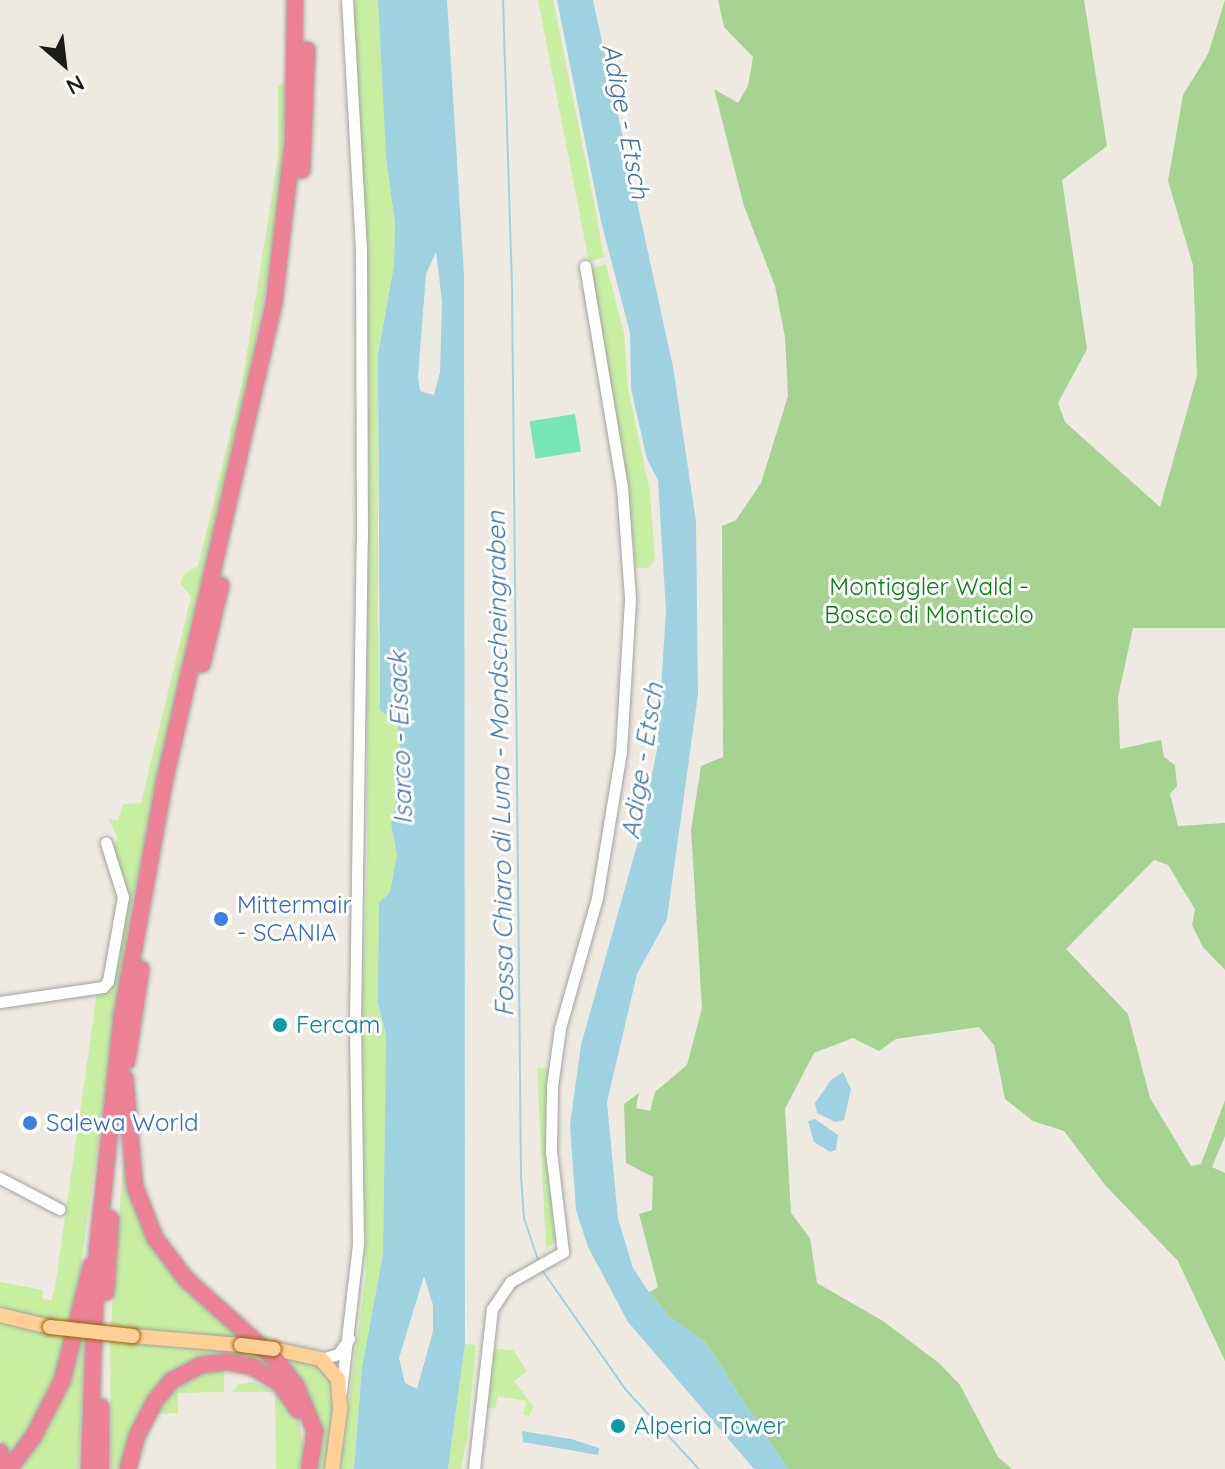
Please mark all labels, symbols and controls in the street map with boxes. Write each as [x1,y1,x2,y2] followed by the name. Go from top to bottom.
[24,24,104,104] north arrow
[596,41,656,201] water label: Adige - Etsch
[62,69,89,101] text: N
[480,511,520,1017] water label: Fossa Chiaro di Luna - Mondscheingraben
[824,573,1034,629] park label: Montiggler Wald - Bosco di Monticolo
[381,651,419,825] water label: Isarco - Eisack
[614,681,670,841] water label: Adige - Etsch
[237,891,352,947] place label: Mittermair - SCANIA
[212,910,230,928] marker: Mittermair - SCANIA
[296,1011,380,1039] place label: Fercam
[271,1016,289,1034] marker: Fercam
[46,1109,198,1137] place label: Salewa World
[21,1114,39,1132] marker: Salewa World
[634,1412,786,1440] place label: Alperia Tower
[609,1417,627,1435] marker: Alperia Tower

